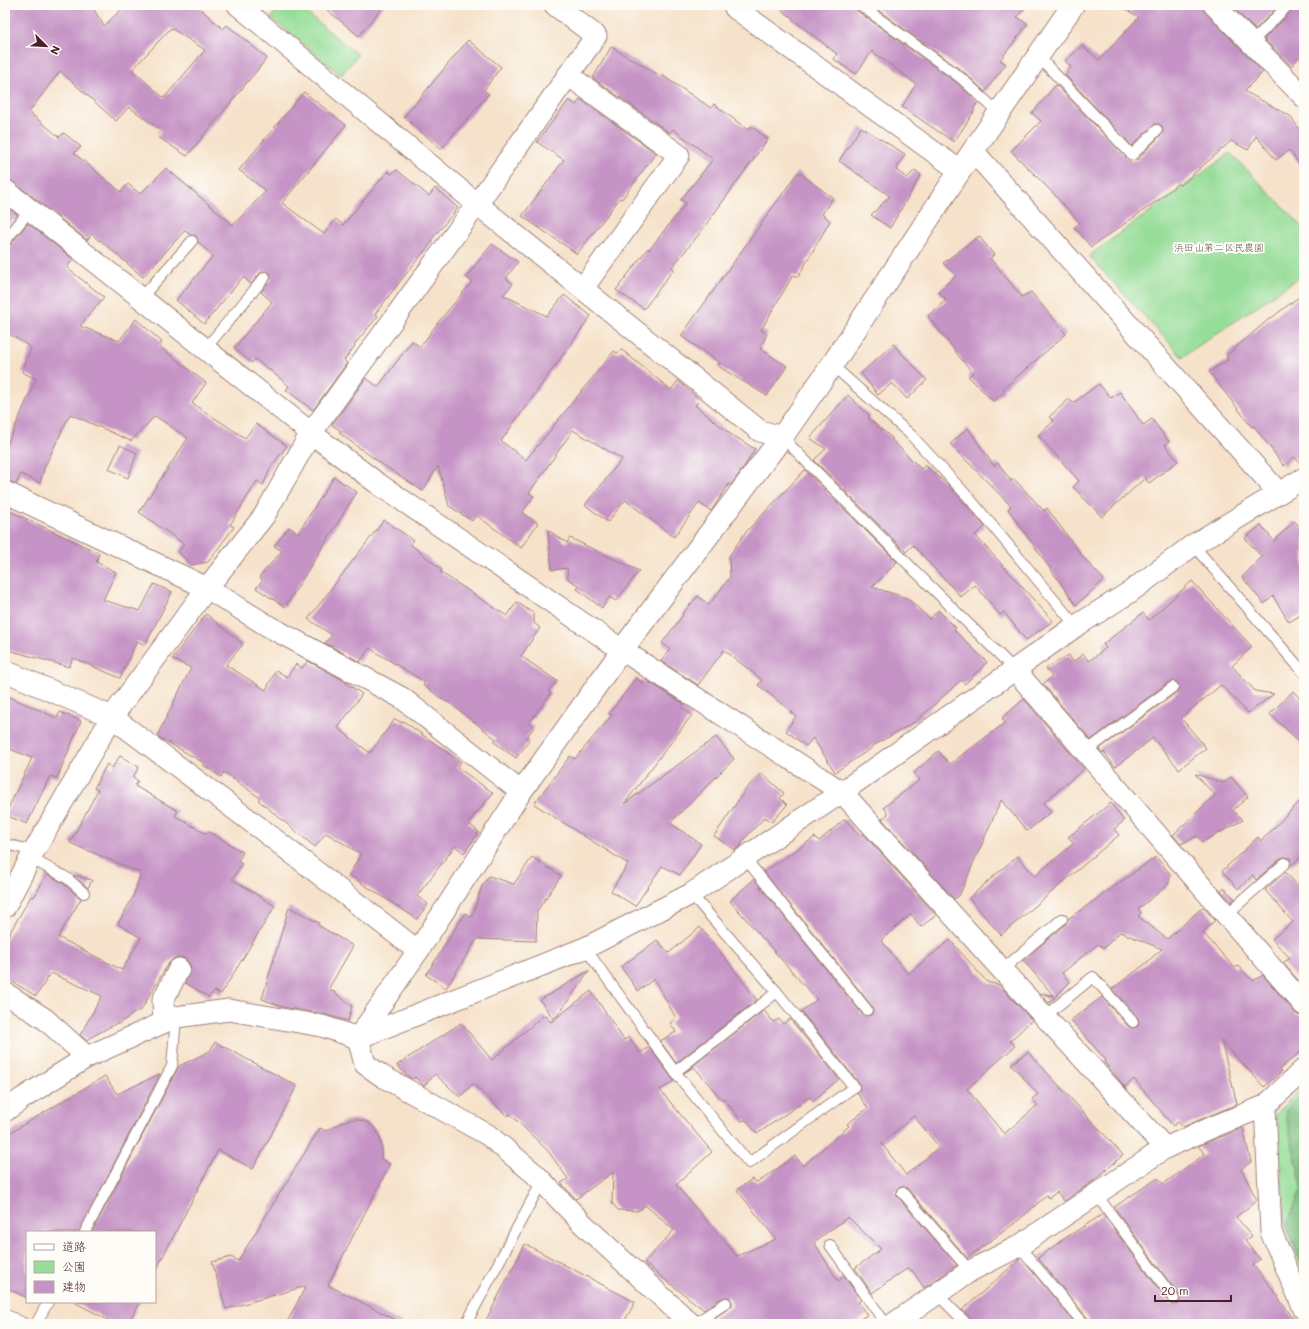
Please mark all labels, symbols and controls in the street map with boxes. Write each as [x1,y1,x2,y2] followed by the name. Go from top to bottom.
[26,26,66,66] north arrow
[47,43,64,57] text: N
[1174,240,1264,254] park label: 浜田山第二区民農園
[26,1231,156,1303] legend
[62,1238,86,1254] text: 道路
[62,1258,86,1274] text: 公園
[1155,1277,1231,1303] scale bar
[62,1278,86,1294] text: 建物
[1161,1282,1189,1298] text: 20 m

